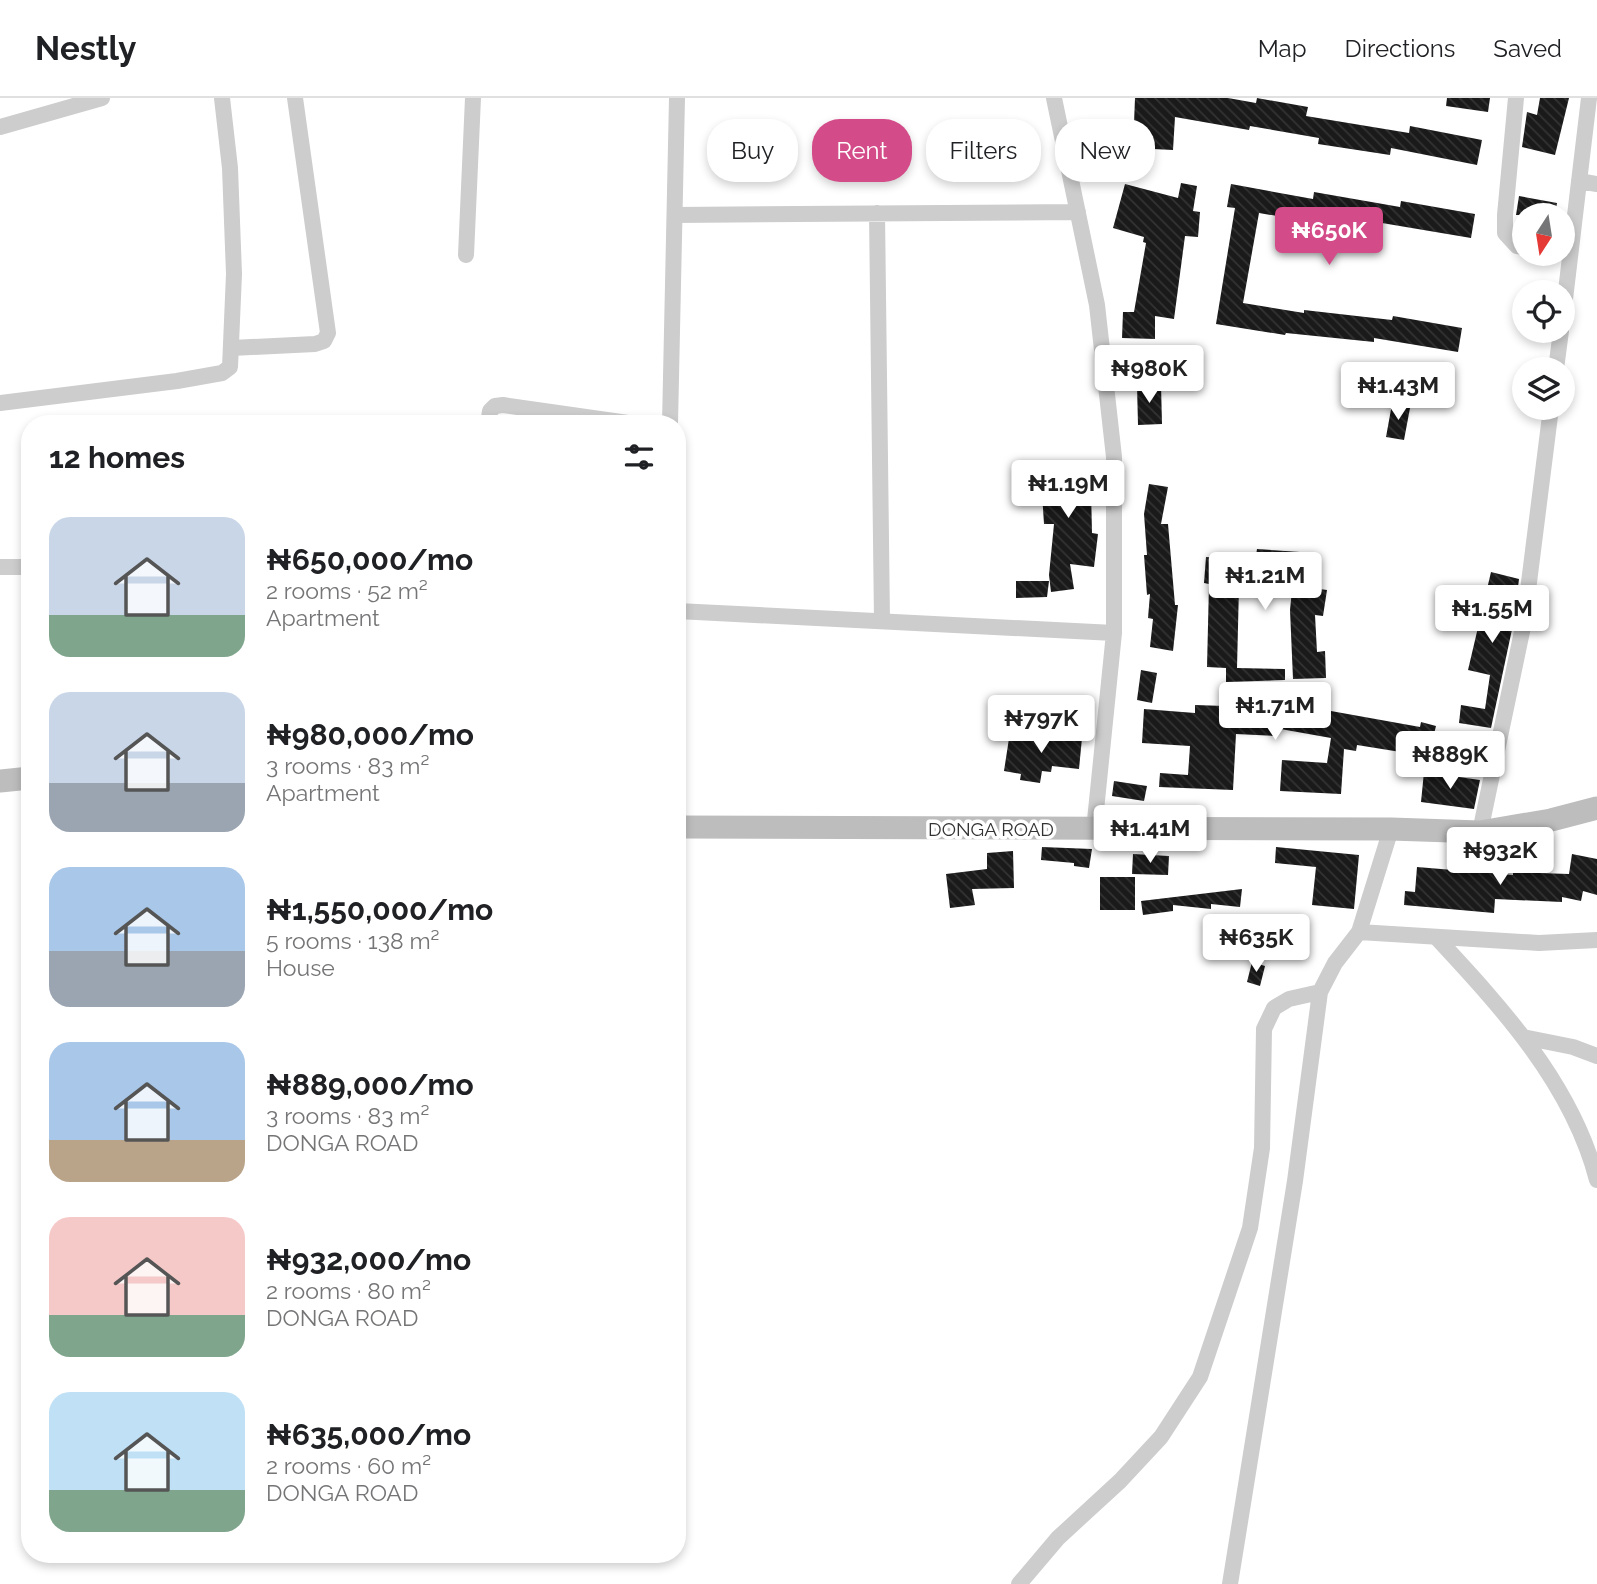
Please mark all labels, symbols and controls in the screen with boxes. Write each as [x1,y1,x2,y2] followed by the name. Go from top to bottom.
[35,29,136,68] text: Nestly
[1258,34,1307,63] text: Map
[1345,34,1455,63] text: Directions
[1493,34,1562,63] text: Saved
[707,119,798,182] chip: Buy
[812,119,912,182] chip: Rent
[926,119,1041,182] chip: Filters
[1055,119,1155,182] chip: New
[1512,203,1575,266] north arrow
[1512,203,1575,420] map controls
[1280,208,1378,267] pin: ₦650K
[1291,216,1367,243] text: ₦650K
[1512,280,1575,343] button: locate
[1100,345,1198,405] pin: ₦980K
[1111,354,1187,381] text: ₦980K
[1512,357,1575,420] button: layers
[1341,362,1455,422] pin: ₦1.43M
[1357,371,1439,398] text: ₦1.43M
[620,438,658,476] icon: filters
[49,440,185,475] text: 12 homes
[1011,460,1125,520] pin: ₦1.19M
[1027,469,1109,496] text: ₦1.19M
[266,542,473,577] text: ₦650,000/mo
[105,545,189,629] icon: home
[1208,552,1322,612] pin: ₦1.21M
[1225,561,1305,588] text: ₦1.21M
[266,577,428,604] text: 2 rooms · 52 m²
[1435,586,1549,645] pin: ₦1.55M
[1451,594,1533,621] text: ₦1.55M
[266,604,380,631] text: Apartment
[1218,682,1332,742] pin: ₦1.71M
[1235,691,1315,718] text: ₦1.71M
[992,696,1090,755] pin: ₦797K
[1004,704,1078,731] text: ₦797K
[266,717,474,752] text: ₦980,000/mo
[105,720,189,804] icon: home
[1401,732,1499,791] pin: ₦889K
[1412,740,1488,767] text: ₦889K
[266,752,429,779] text: 3 rooms · 83 m²
[266,779,380,806] text: Apartment
[1093,806,1207,865] pin: ₦1.41M
[1110,814,1190,841] text: ₦1.41M
[928,818,1054,840] street label: DONGA ROAD
[1451,828,1549,887] pin: ₦932K
[1463,836,1537,863] text: ₦932K
[266,892,493,927] text: ₦1,550,000/mo
[105,895,189,979] icon: home
[1207,914,1305,974] pin: ₦635K
[1219,923,1293,950] text: ₦635K
[266,927,440,954] text: 5 rooms · 138 m²
[266,954,335,981] text: House
[266,1067,474,1102] text: ₦889,000/mo
[105,1070,189,1154] icon: home
[266,1102,429,1129] text: 3 rooms · 83 m²
[266,1129,418,1156] text: DONGA ROAD
[266,1242,471,1277] text: ₦932,000/mo
[105,1245,189,1329] icon: home
[266,1277,431,1304] text: 2 rooms · 80 m²
[266,1304,418,1331] text: DONGA ROAD
[266,1417,471,1452] text: ₦635,000/mo
[105,1420,189,1504] icon: home
[266,1452,431,1479] text: 2 rooms · 60 m²
[266,1479,418,1506] text: DONGA ROAD

